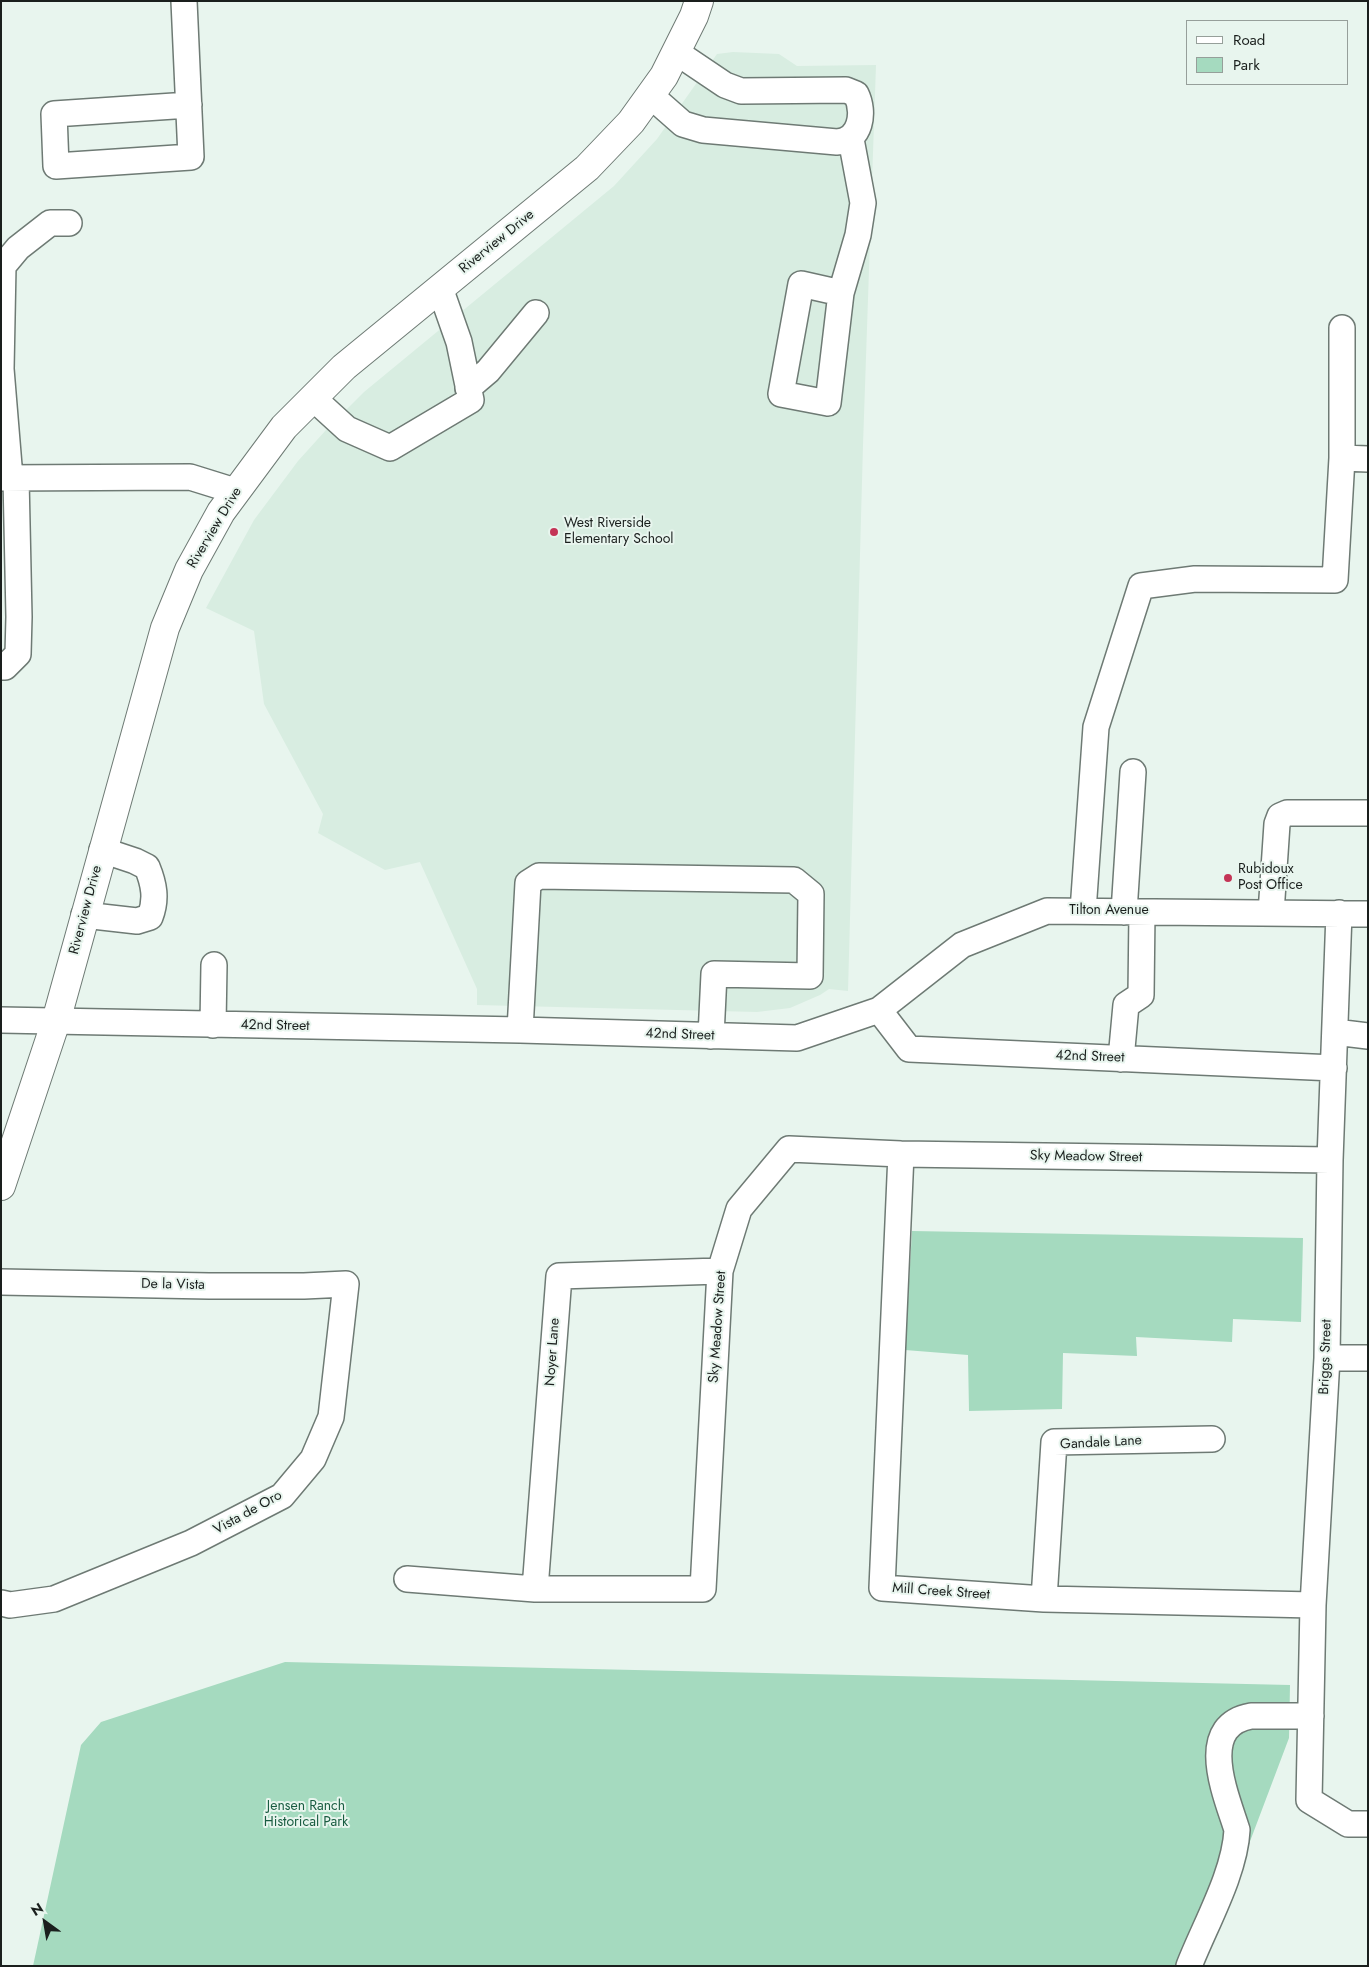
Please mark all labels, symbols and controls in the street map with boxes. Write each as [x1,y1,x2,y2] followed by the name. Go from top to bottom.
[1186,20,1349,85] legend
[1233,29,1265,51] text: Road
[1233,54,1260,76] text: Park
[456,207,538,277] street label: Riverview Drive
[184,484,246,572] street label: Riverview Drive
[564,516,674,548] place label: West Riverside Elementary School
[548,526,560,538] marker: West Riverside Elementary School
[1238,862,1303,894] place label: Rubidoux Post Office
[66,864,106,956] street label: Riverview Drive
[1222,872,1234,884] marker: Rubidoux Post Office
[1069,903,1149,919] street label: Tilton Avenue
[240,1017,310,1035] street label: 42nd Street
[645,1025,715,1045] street label: 42nd Street
[1055,1047,1125,1067] street label: 42nd Street
[1030,1148,1142,1166] street label: Sky Meadow Street
[706,1270,730,1384] street label: Sky Meadow Street
[141,1276,205,1294] street label: De la Vista
[542,1317,564,1387] street label: Noyer Lane
[1316,1319,1336,1395] street label: Briggs Street
[1060,1432,1142,1454] street label: Gandale Lane
[211,1487,285,1539] street label: Vista de Oro
[892,1580,990,1604] street label: Mill Creek Street
[264,1799,348,1831] park label: Jensen Ranch Historical Park
[20,1897,70,1947] north arrow
[27,1898,47,1921] text: N

